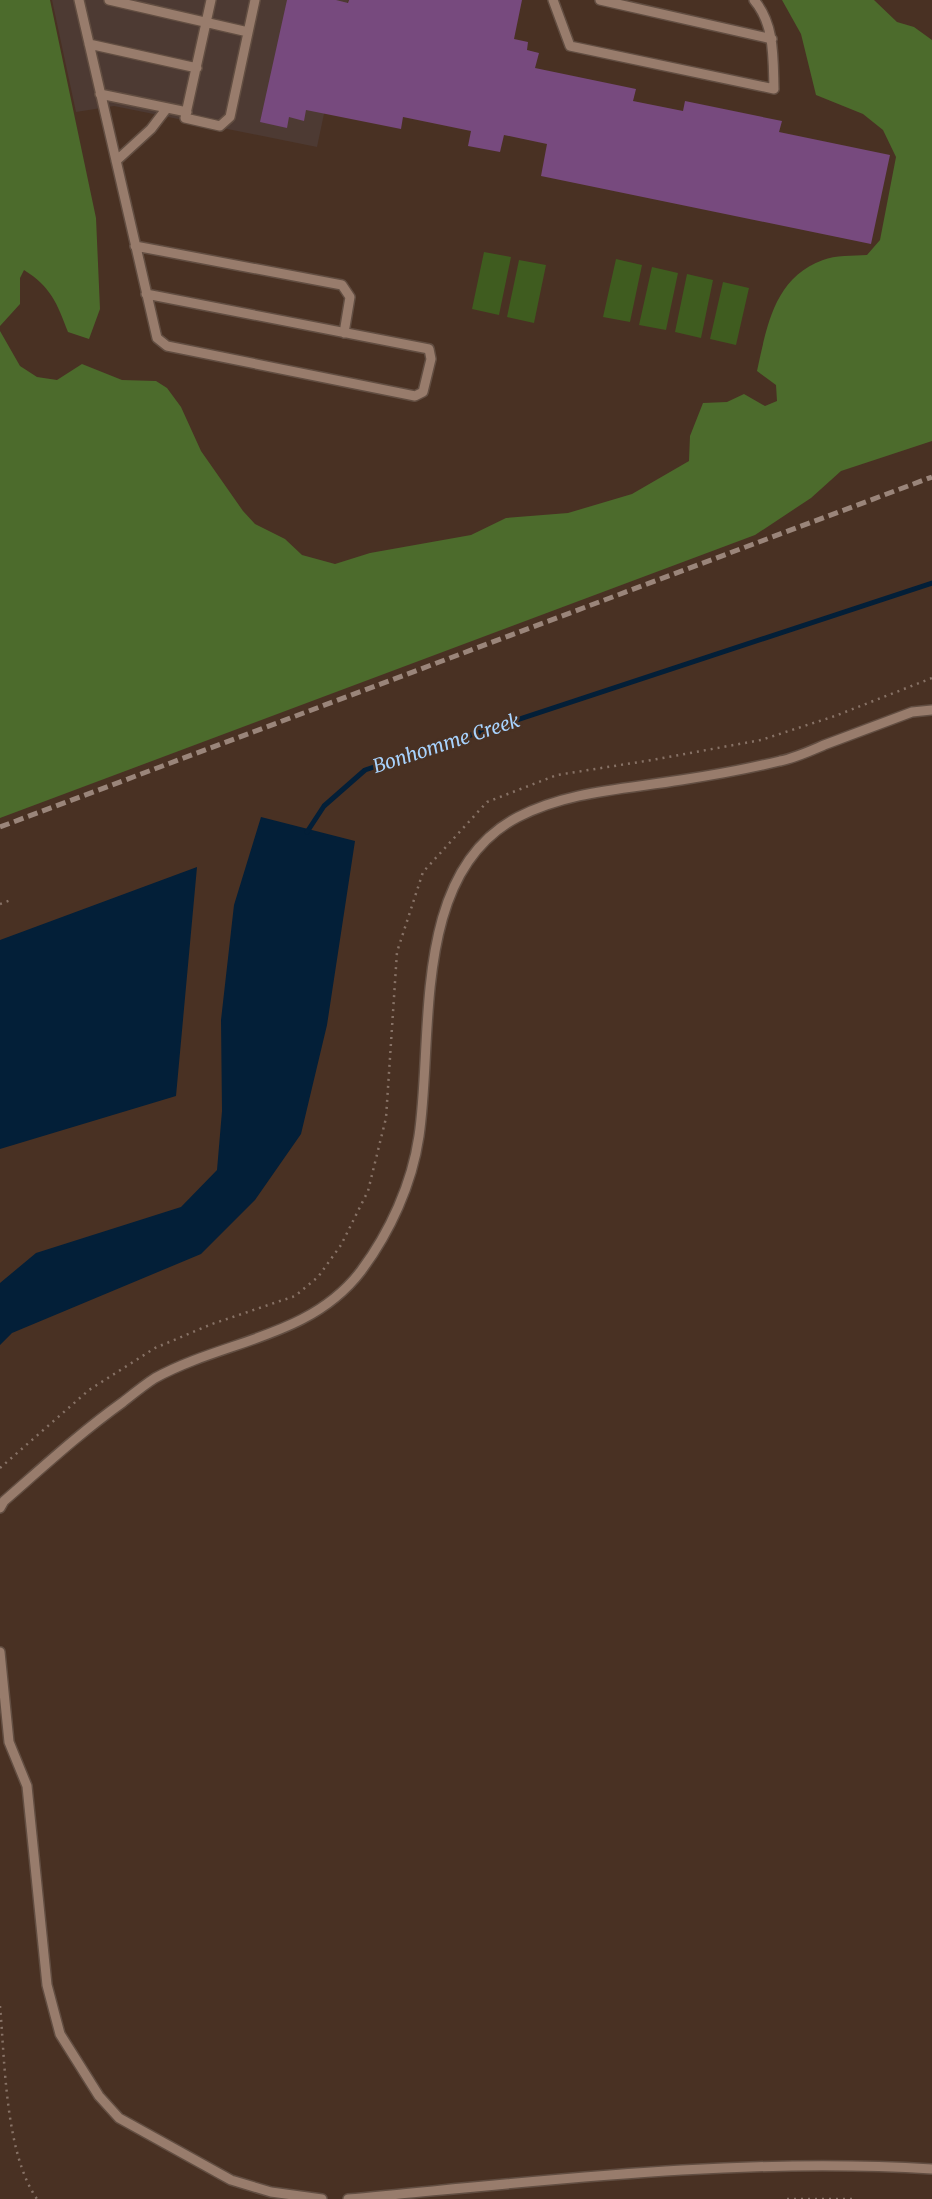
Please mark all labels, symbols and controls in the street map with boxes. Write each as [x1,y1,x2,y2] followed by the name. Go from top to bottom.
[370,708,523,778] water label: Bonhomme Creek

